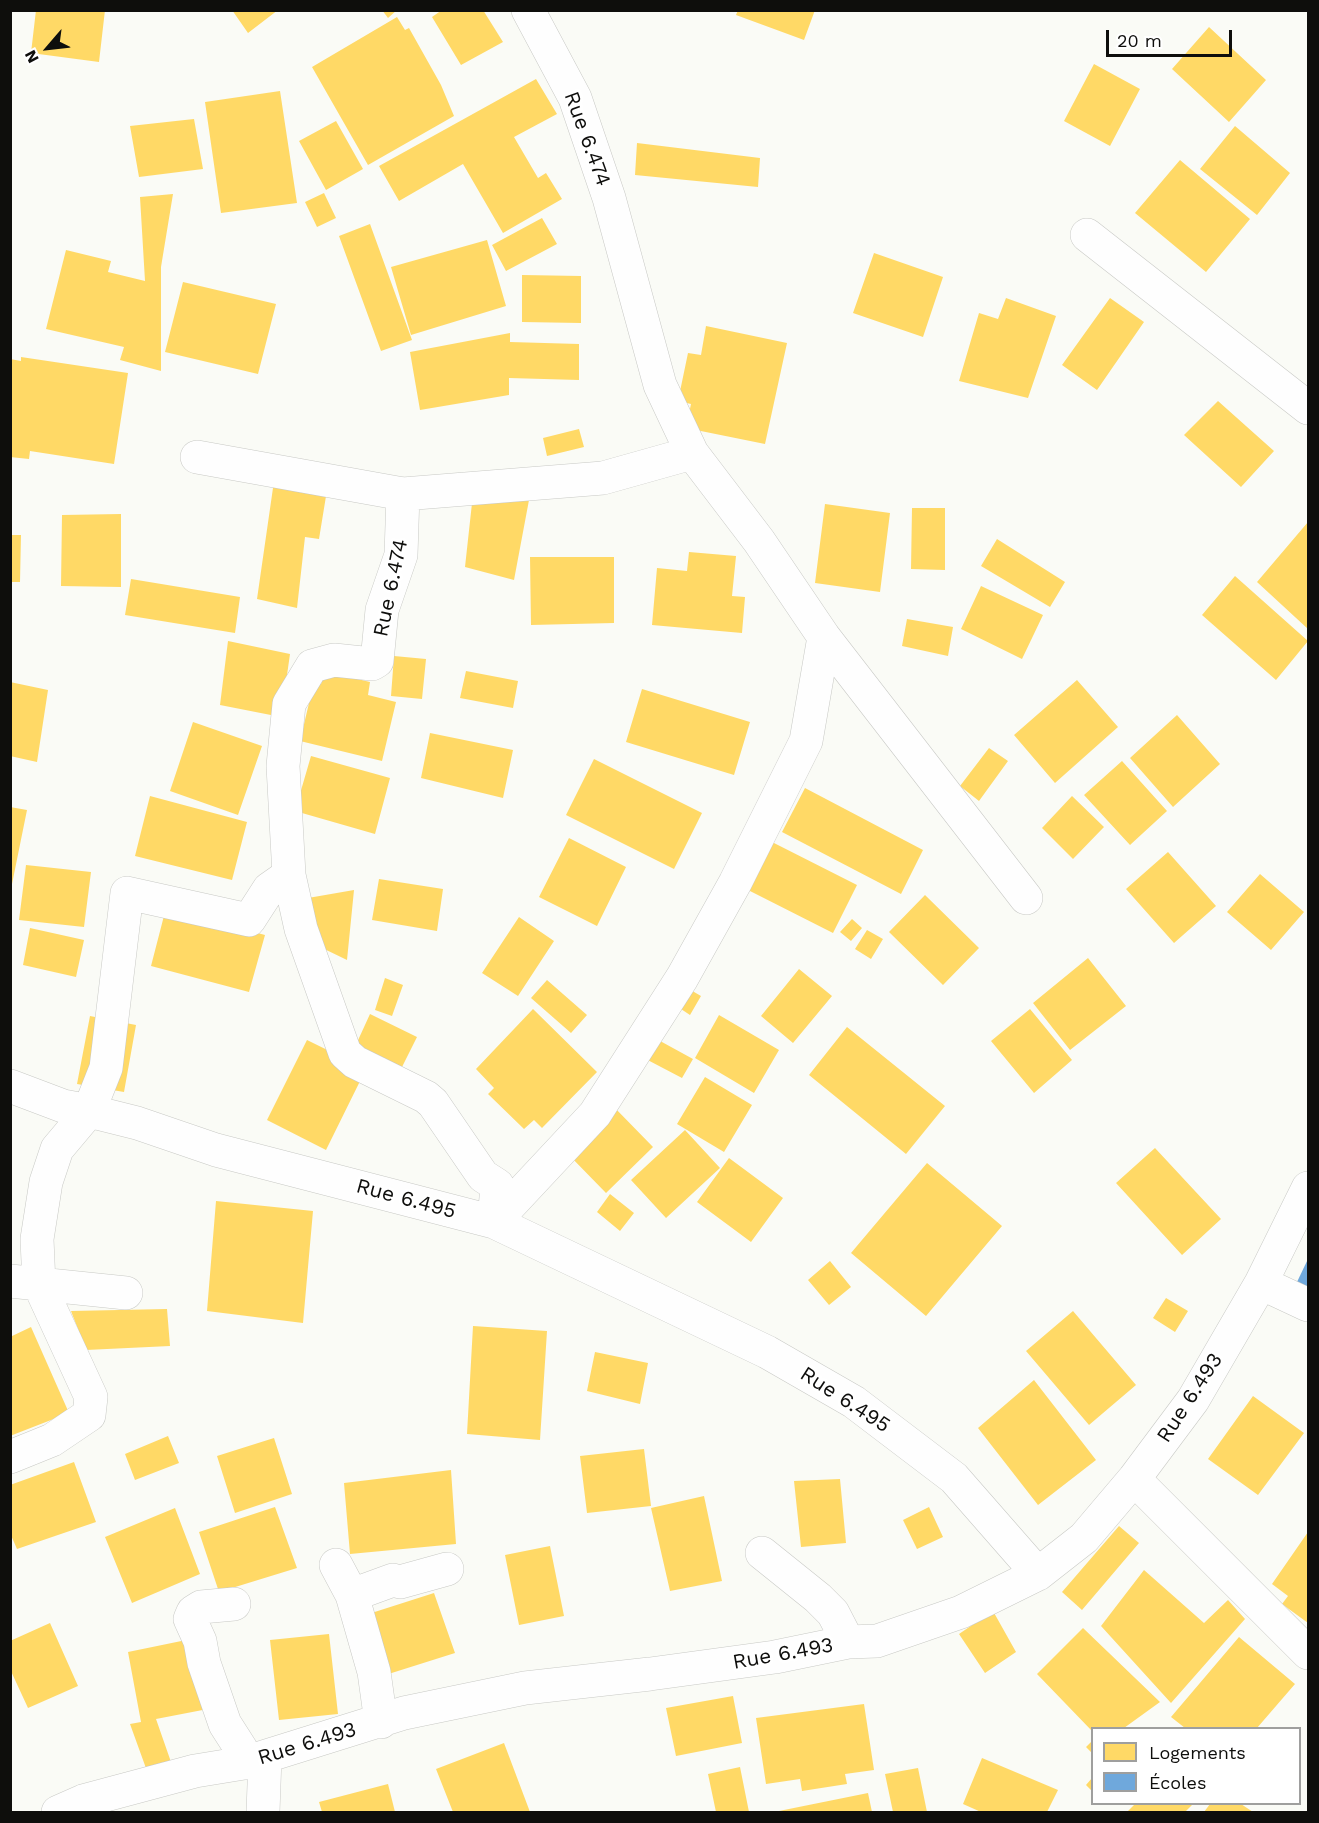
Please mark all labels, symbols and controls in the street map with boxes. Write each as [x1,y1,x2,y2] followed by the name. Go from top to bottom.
[18,18,78,78] north arrow
[1109,18,1235,56] scale bar
[1117,30,1162,51] text: 20 m
[20,47,43,66] text: N
[558,88,616,190] street label: Rue 6.474
[368,537,414,639] street label: Rue 6.474
[353,1174,459,1224] street label: Rue 6.495
[1152,1348,1228,1448] street label: Rue 6.493
[795,1362,895,1438] street label: Rue 6.495
[731,1633,835,1675] street label: Rue 6.493
[255,1717,359,1771] street label: Rue 6.493
[1091,1727,1301,1805] legend
[1149,1742,1246,1763] text: Logements
[1149,1772,1206,1793] text: Écoles

